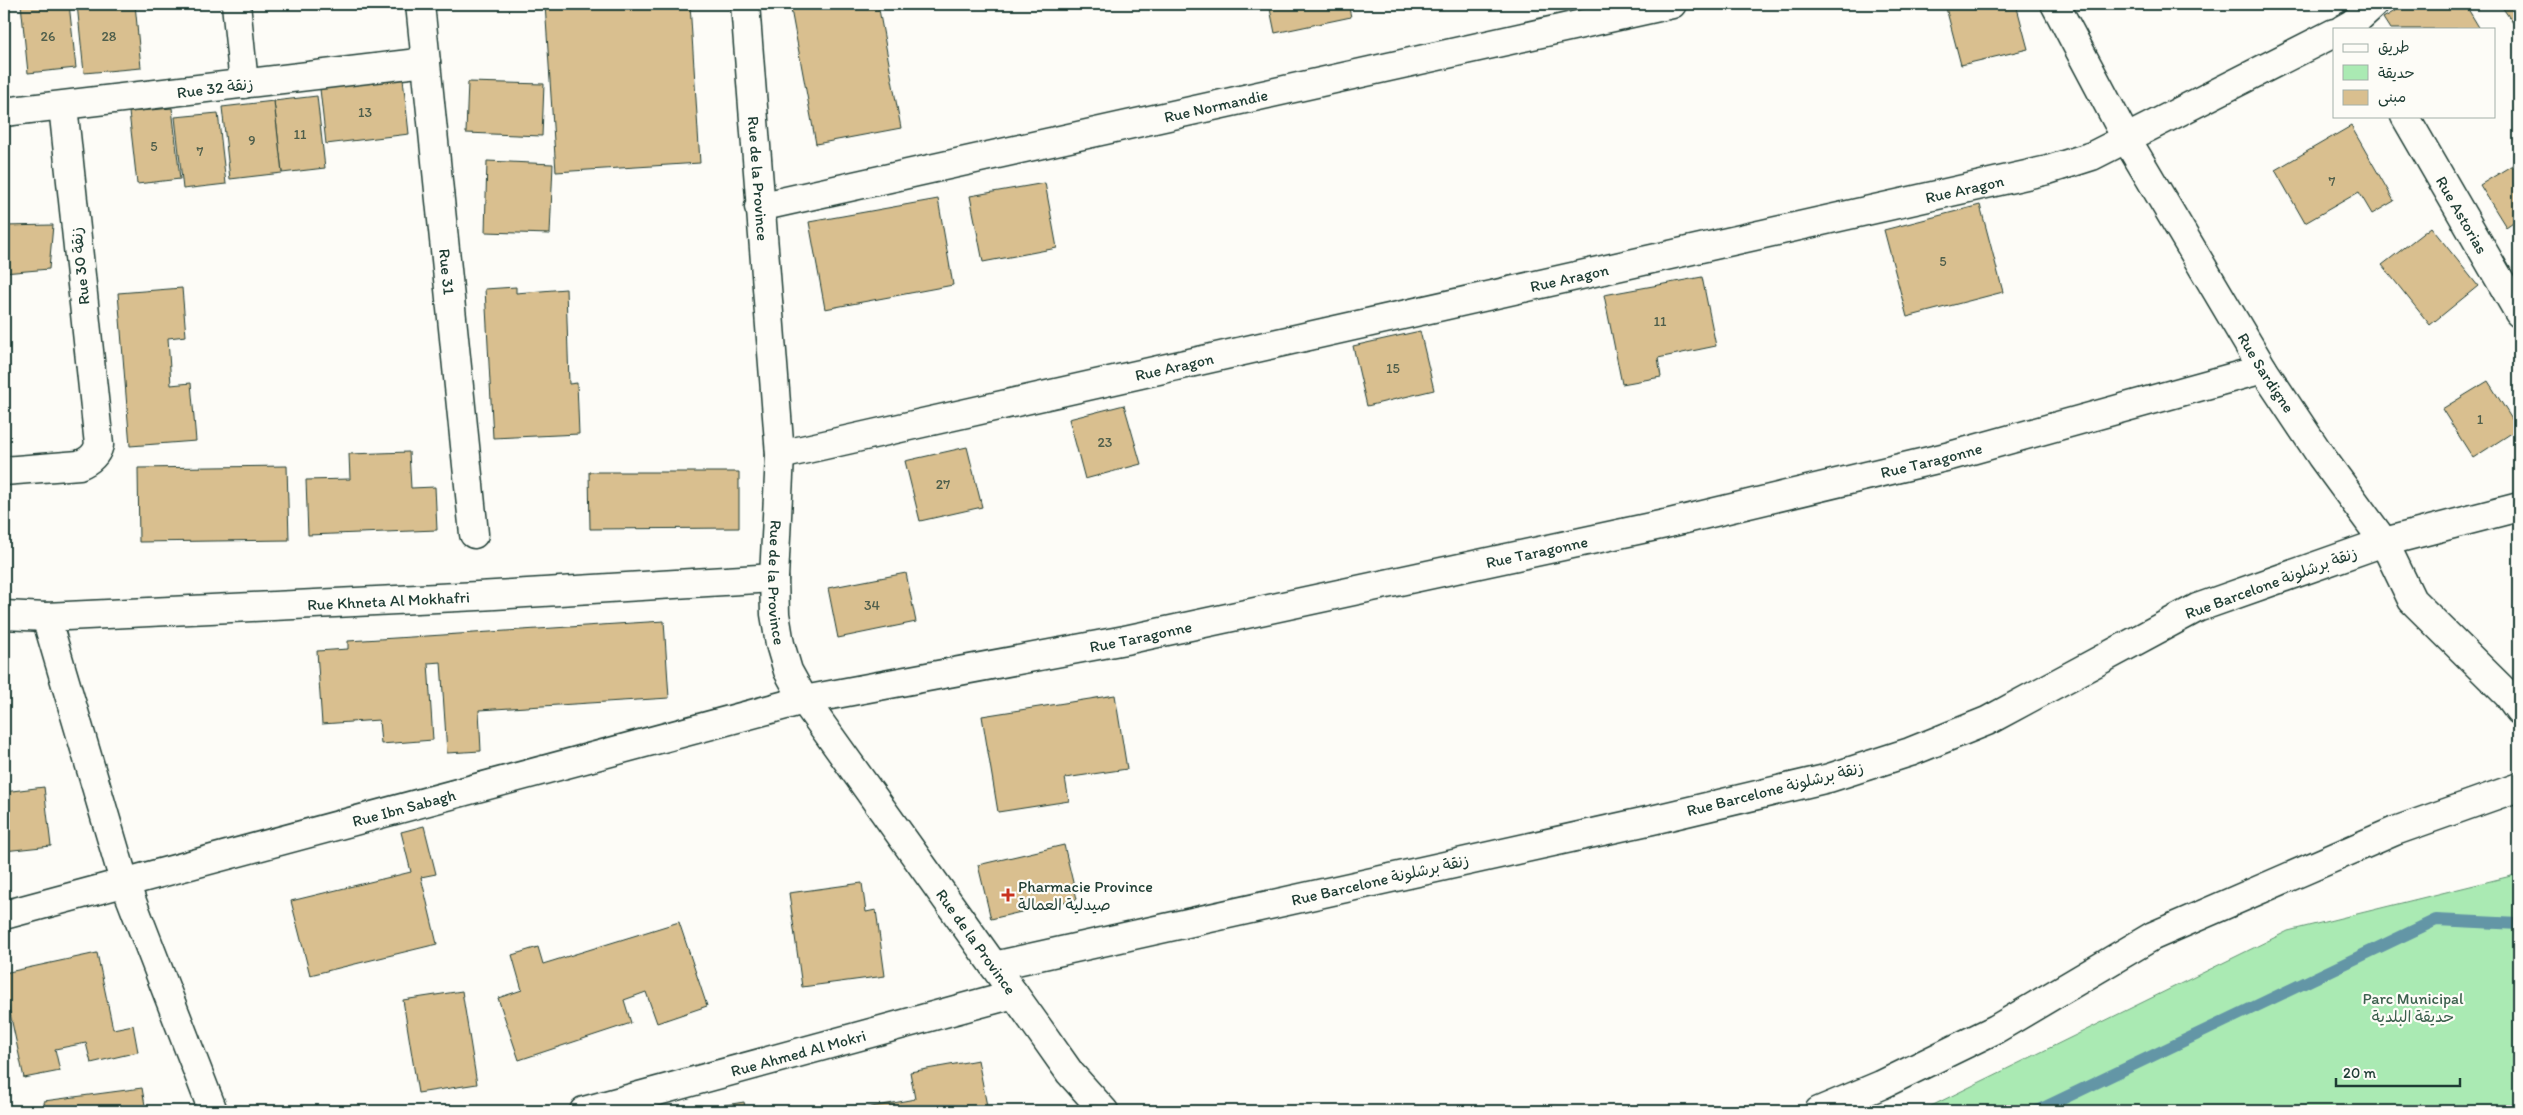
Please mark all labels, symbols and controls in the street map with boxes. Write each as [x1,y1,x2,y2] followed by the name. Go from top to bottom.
[41,28,55,45] house number: 26
[101,28,117,45] house number: 28
[2333,28,2496,118] legend
[2378,38,2410,56] text: طريق
[2378,64,2415,82] text: حديقة
[176,74,254,102] street label: Rue 32 زنقة
[1162,85,1270,126] street label: Rue Normandie
[2378,88,2406,107] text: مبنى
[358,104,372,121] house number: 13
[744,115,773,242] street label: Rue de la Province
[294,126,307,143] house number: 11
[248,132,256,149] house number: 9
[150,138,158,155] house number: 5
[197,143,204,160] house number: 7
[1923,171,2006,207] street label: Rue Aragon
[2432,172,2492,257] street label: Rue Astorias
[2329,173,2336,190] house number: 7
[66,226,94,306] street label: Rue 30 زنقة
[435,248,459,296] street label: Rue 31
[1939,253,1947,270] house number: 5
[1528,260,1610,296] street label: Rue Aragon
[1654,313,1667,330] house number: 11
[2234,329,2299,416] street label: Rue Sardigne
[1133,348,1215,384] street label: Rue Aragon
[1386,360,1400,377] house number: 15
[2477,411,2484,428] house number: 1
[1098,434,1113,451] house number: 23
[1879,438,1984,482] street label: Rue Taragonne
[936,476,950,493] house number: 27
[764,519,789,646] street label: Rue de la Province
[1484,531,1590,572] street label: Rue Taragonne
[2182,543,2360,624] street label: Rue Barcelone زنقة برشلونة
[307,587,470,614] street label: Rue Khneta Al Mokhafri
[864,597,881,614] house number: 34
[1088,616,1194,656] street label: Rue Taragonne
[1685,758,1866,821] street label: Rue Barcelone زنقة برشلونة
[350,785,458,831] street label: Rue Ibn Sabagh
[1289,850,1471,911] street label: Rue Barcelone زنقة برشلونة
[1018,877,1153,914] place label: Pharmacie Province صيدلية العمالة
[932,885,1021,998] street label: Rue de la Province
[1002,889,1014,901] marker: Pharmacie Province صيدلية العمالة
[2363,989,2464,1026] park label: Parc Municipal حديقة البلدية
[728,1025,868,1080] street label: Rue Ahmed Al Mokri
[2336,1055,2459,1087] scale bar
[2343,1064,2377,1082] text: 20 m

